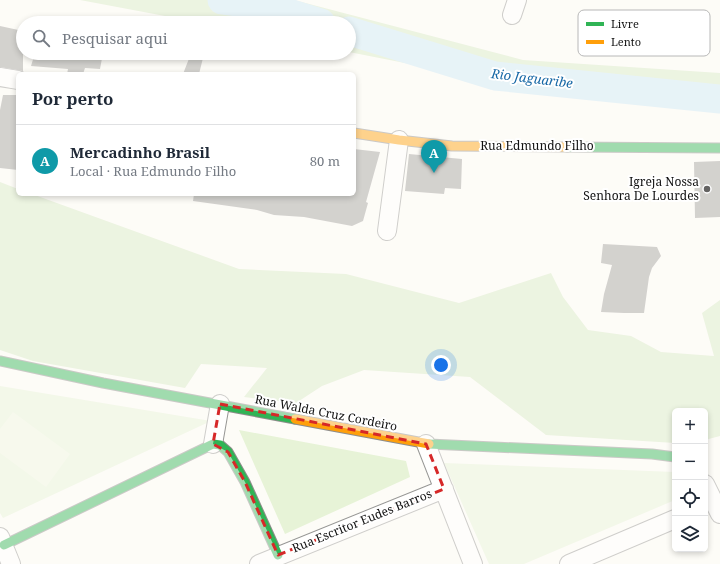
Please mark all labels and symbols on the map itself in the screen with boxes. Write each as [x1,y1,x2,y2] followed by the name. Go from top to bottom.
[578,10,710,56] legend
[611,16,639,31] text: Livre
[611,34,641,49] text: Lento
[489,64,574,92] water label: Rio Jaguaribe
[480,137,594,154] street label: Rua Edmundo Filho
[421,140,447,173] pin: A
[583,173,699,204] place label: Igreja Nossa Senhora De Lourdes
[702,184,712,194] marker: Igreja Nossa Senhora De Lourdes
[431,355,451,375] your location
[253,390,399,435] street label: Rua Walda Cruz Cordeiro
[289,485,434,556] street label: Rua Escritor Eudes Barros

